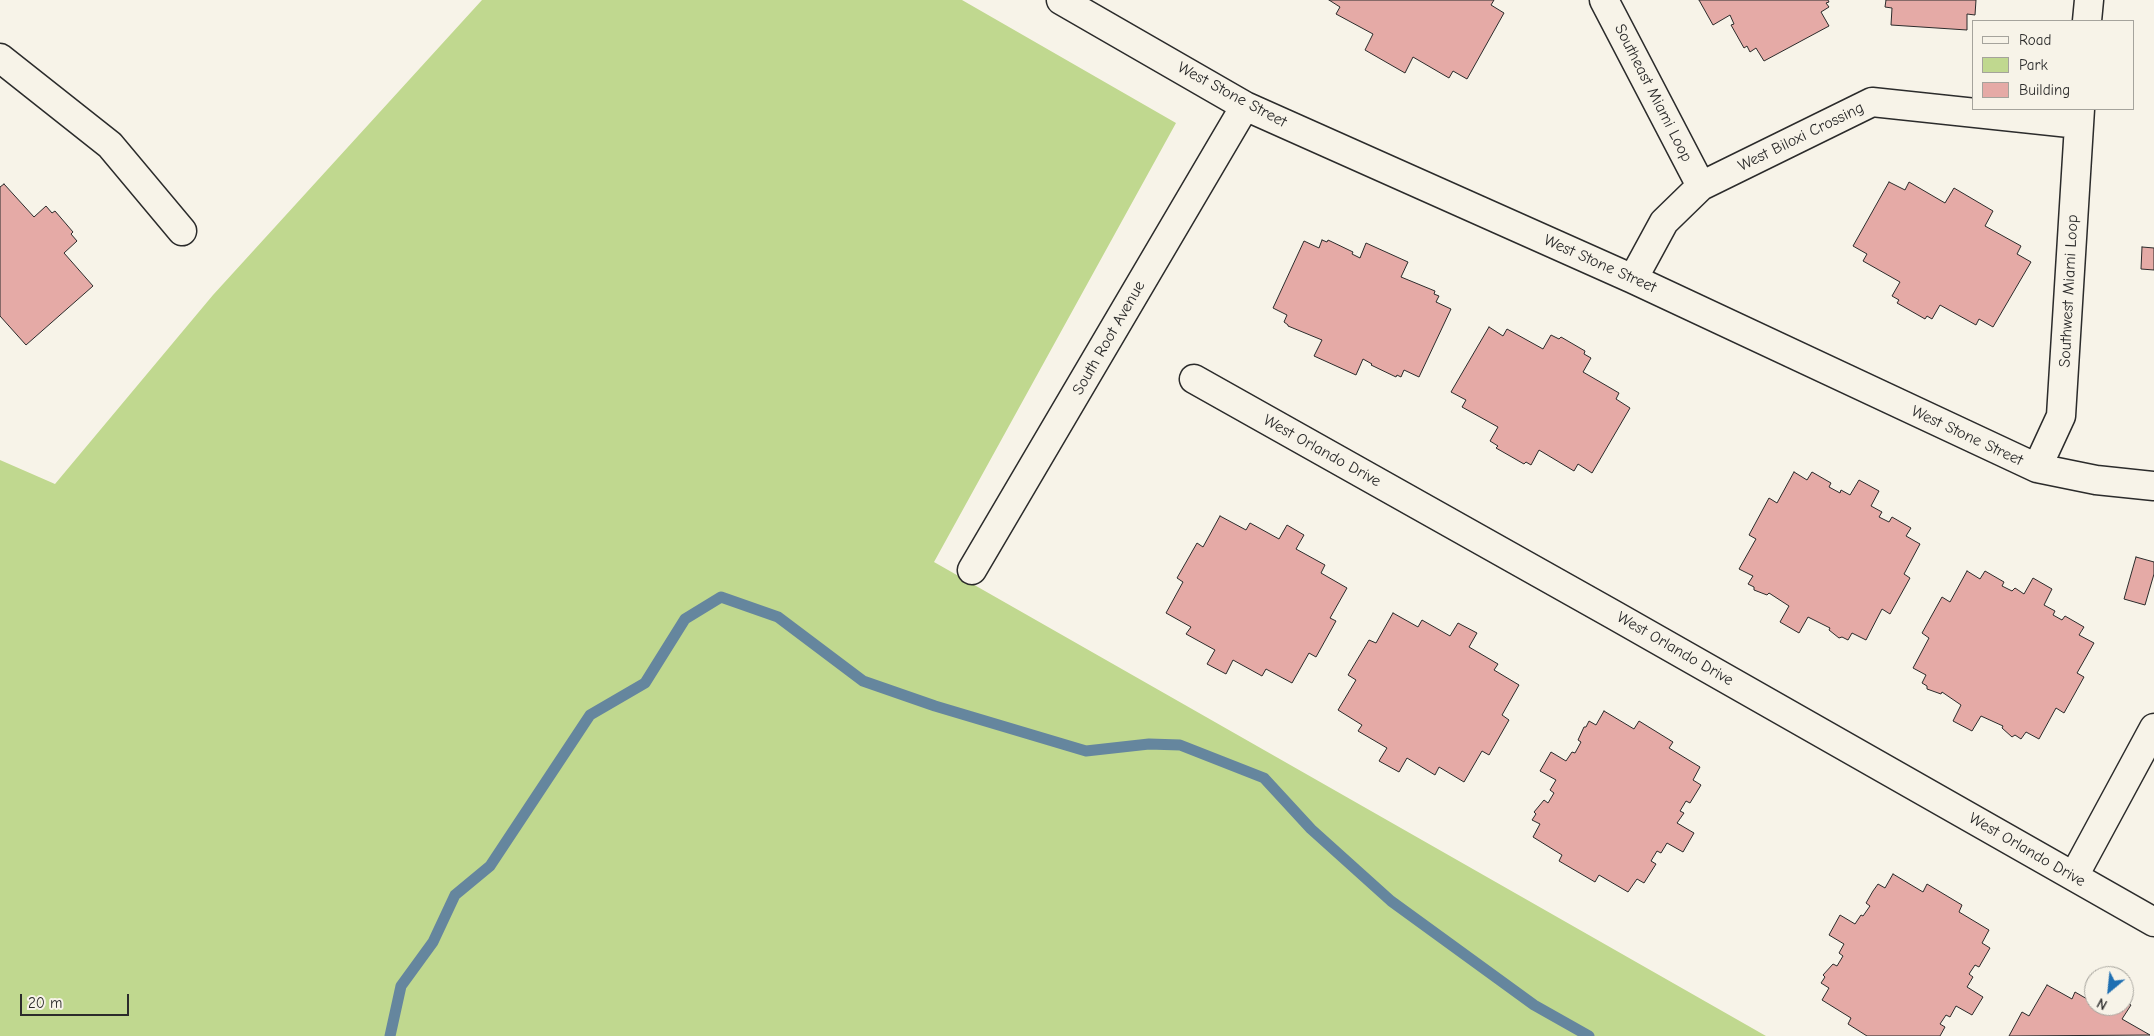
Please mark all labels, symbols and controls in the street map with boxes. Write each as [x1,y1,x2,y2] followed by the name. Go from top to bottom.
[1972,20,2134,110] legend
[1610,21,1696,165] street label: Southeast Miami Loop
[2019,31,2051,49] text: Road
[2019,56,2048,74] text: Park
[1174,58,1290,132] street label: West Stone Street
[2019,81,2070,99] text: Building
[1735,98,1867,176] street label: West Biloxi Crossing
[2055,214,2083,368] street label: Southwest Miami Loop
[1541,231,1659,297] street label: West Stone Street
[1069,277,1149,399] street label: South Root Avenue
[1908,402,2026,470] street label: West Stone Street
[1260,411,1384,491] street label: West Orlando Drive
[1613,608,1737,690] street label: West Orlando Drive
[1965,809,2089,891] street label: West Orlando Drive
[2084,966,2134,1016] north arrow
[22,984,131,1016] scale bar
[28,994,62,1012] text: 20 m
[2094,994,2110,1013] text: N

